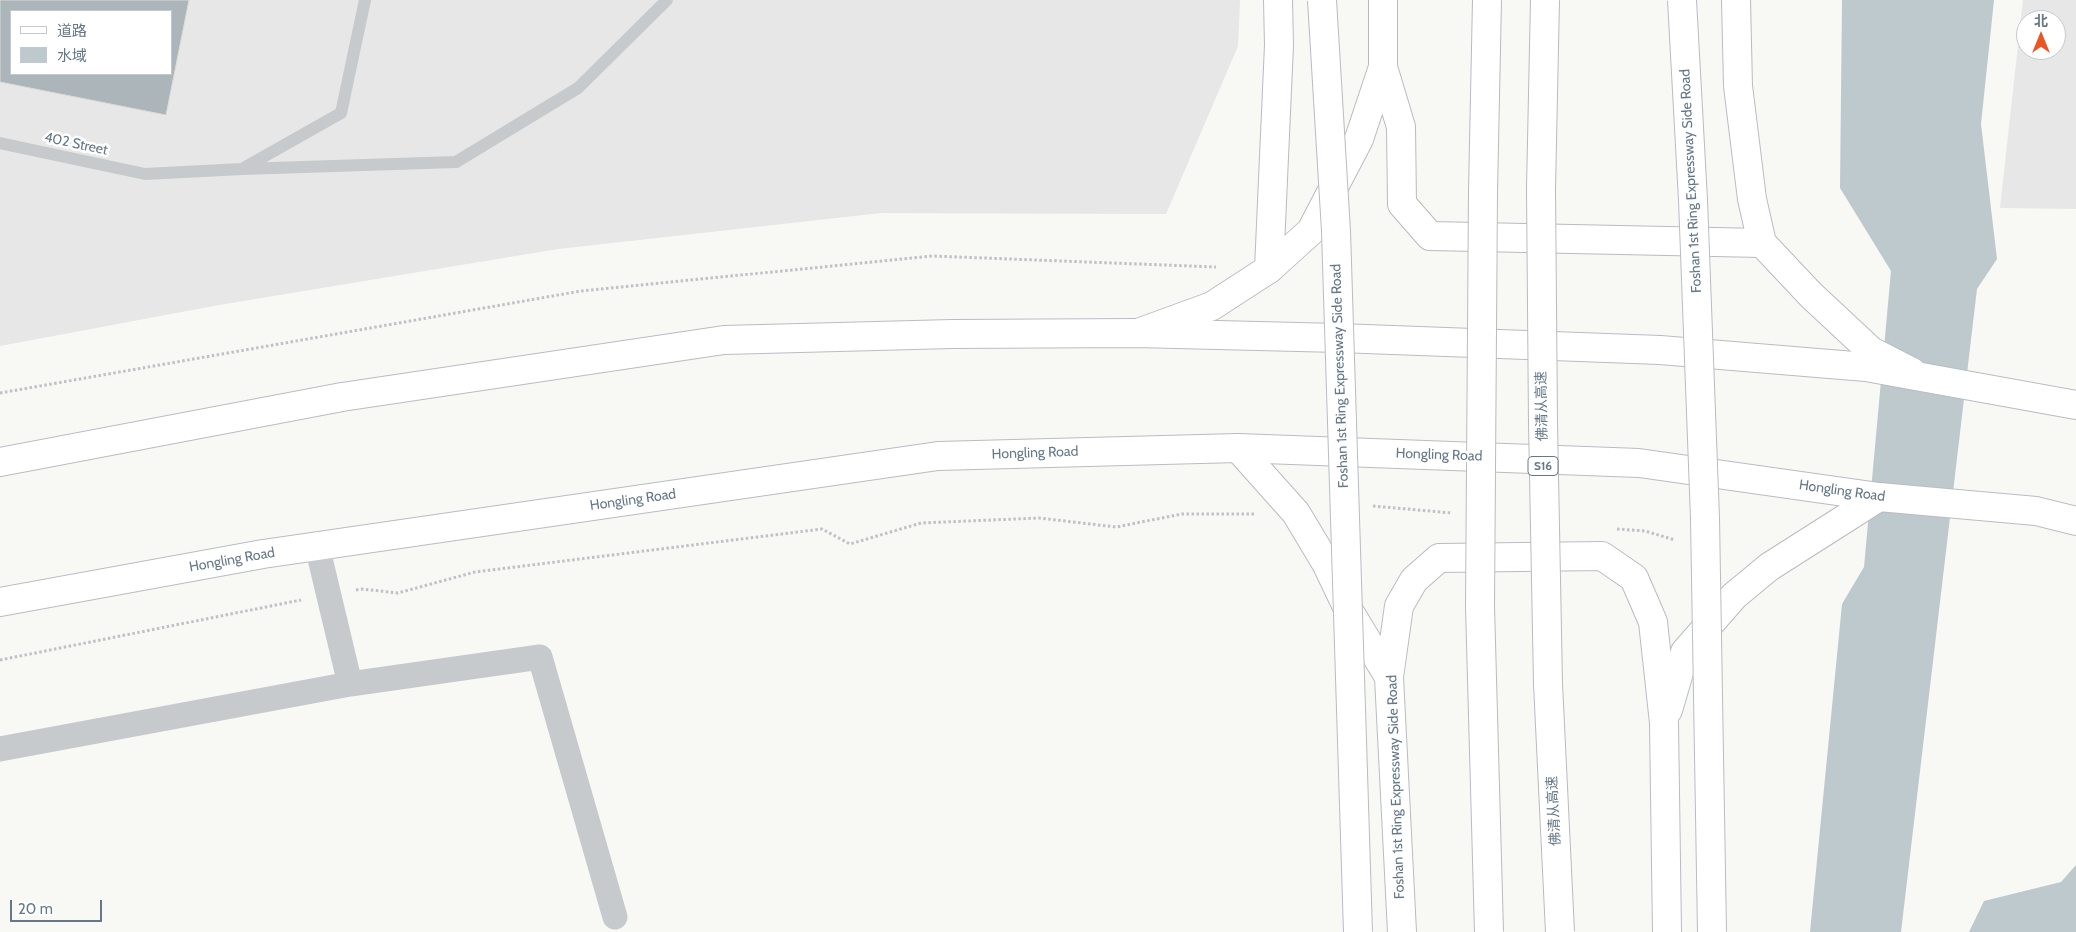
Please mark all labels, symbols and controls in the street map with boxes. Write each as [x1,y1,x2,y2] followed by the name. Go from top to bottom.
[10,10,172,75] legend
[2016,10,2066,60] north arrow
[2034,12,2048,30] text: 北
[57,22,87,40] text: 道路
[57,47,87,65] text: 水域
[1677,68,1705,294] street label: Foshan 1st Ring Expressway Side Road
[43,129,109,159] street label: 402 Street
[1328,264,1352,488] street label: Foshan 1st Ring Expressway Side Road
[1533,371,1551,441] street label: 佛清从高速
[991,443,1079,463] street label: Hongling Road
[1395,445,1483,465] street label: Hongling Road
[1528,456,1558,476] road number: S16
[1798,477,1886,505] street label: Hongling Road
[589,486,677,514] street label: Hongling Road
[188,544,276,576] street label: Hongling Road
[1384,675,1408,899] street label: Foshan 1st Ring Expressway Side Road
[1544,776,1564,846] street label: 佛清从高速
[12,890,105,922] scale bar
[18,900,53,918] text: 20 m

